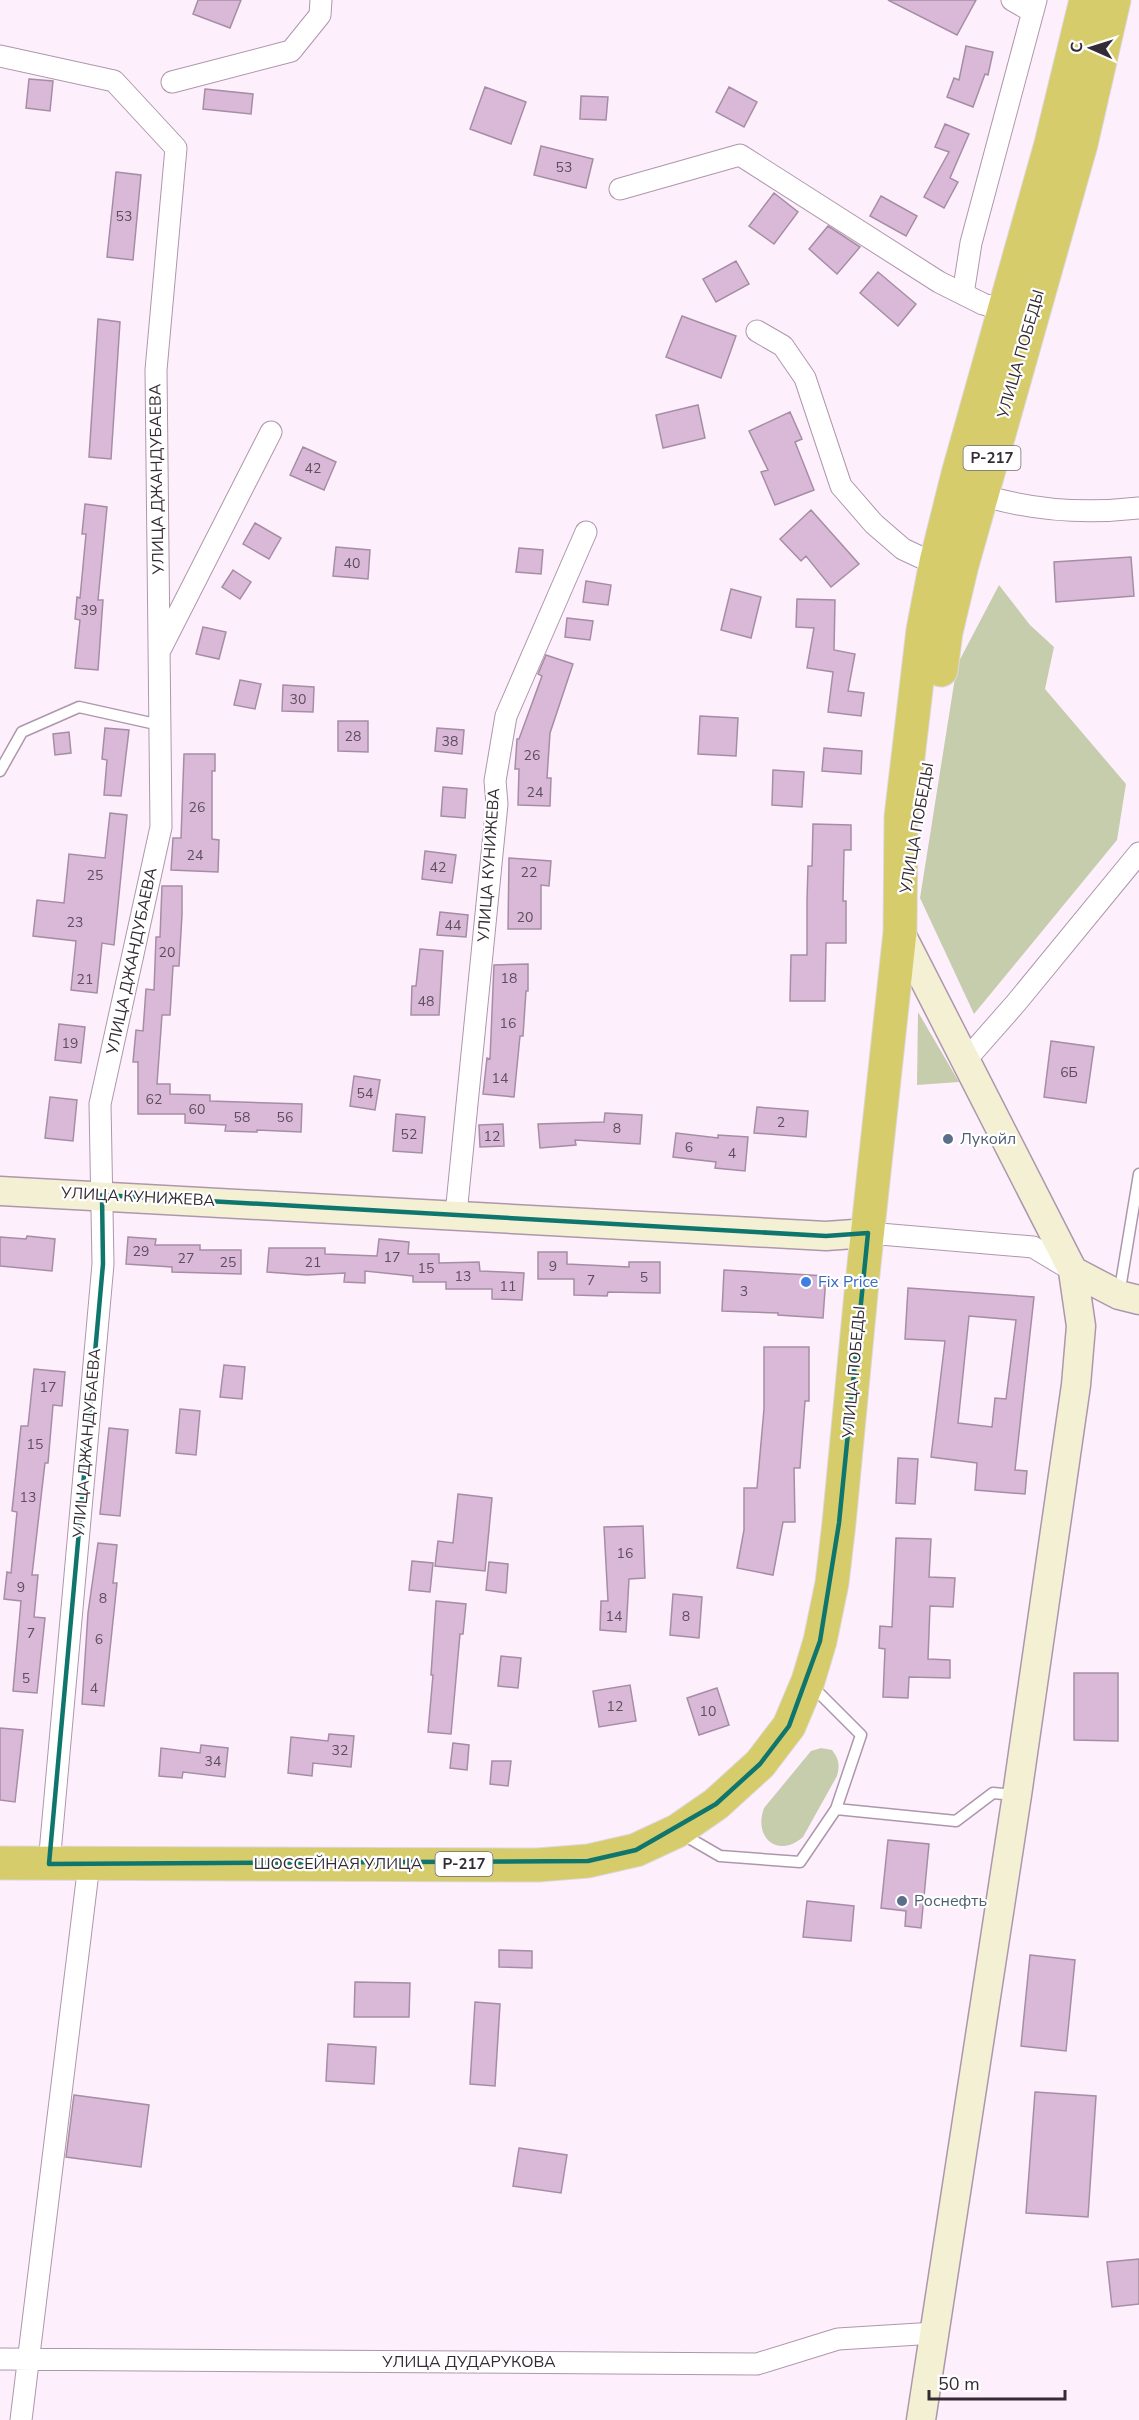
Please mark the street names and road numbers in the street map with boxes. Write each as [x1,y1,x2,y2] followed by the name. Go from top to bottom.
[992,287,1050,422] street label: УЛИЦА ПОБЕДЫ
[144,383,170,575] street label: УЛИЦА ДЖАНДУБАЕВА
[964,446,1020,470] road number: Р-217
[894,761,939,896] street label: УЛИЦА ПОБЕДЫ
[473,787,505,944] street label: УЛИЦА КУНИЖЕВА
[101,865,163,1057] street label: УЛИЦА ДЖАНДУБАЕВА
[59,1182,216,1212] street label: УЛИЦА КУНИЖЕВА
[837,1305,871,1440] street label: УЛИЦА ПОБЕДЫ
[68,1347,106,1540] street label: УЛИЦА ДЖАНДУБАЕВА
[436,1852,492,1876] road number: Р-217
[254,1853,423,1875] street label: ШОССЕЙНАЯ УЛИЦА
[381,2351,556,2373] street label: УЛИЦА ДУДАРУКОВА

